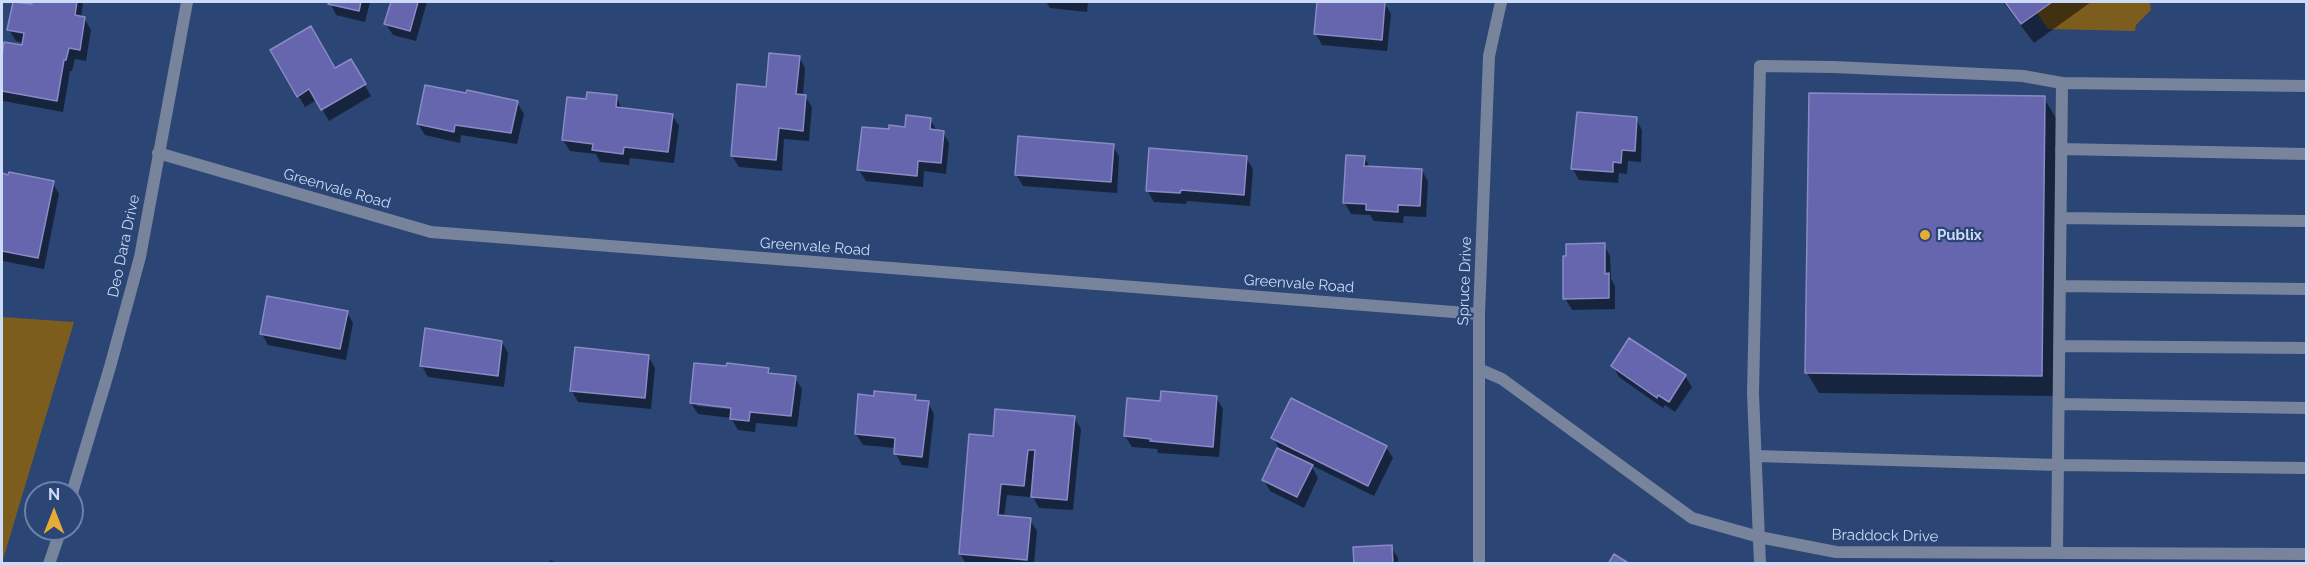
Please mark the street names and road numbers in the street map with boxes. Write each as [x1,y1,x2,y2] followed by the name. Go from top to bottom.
[281,165,393,213] street label: Greenvale Road
[104,193,144,299] street label: Deo Dara Drive
[759,234,871,260] street label: Greenvale Road
[1454,236,1476,326] street label: Spruce Drive
[1243,271,1355,297] street label: Greenvale Road
[1831,526,1939,546] street label: Braddock Drive

